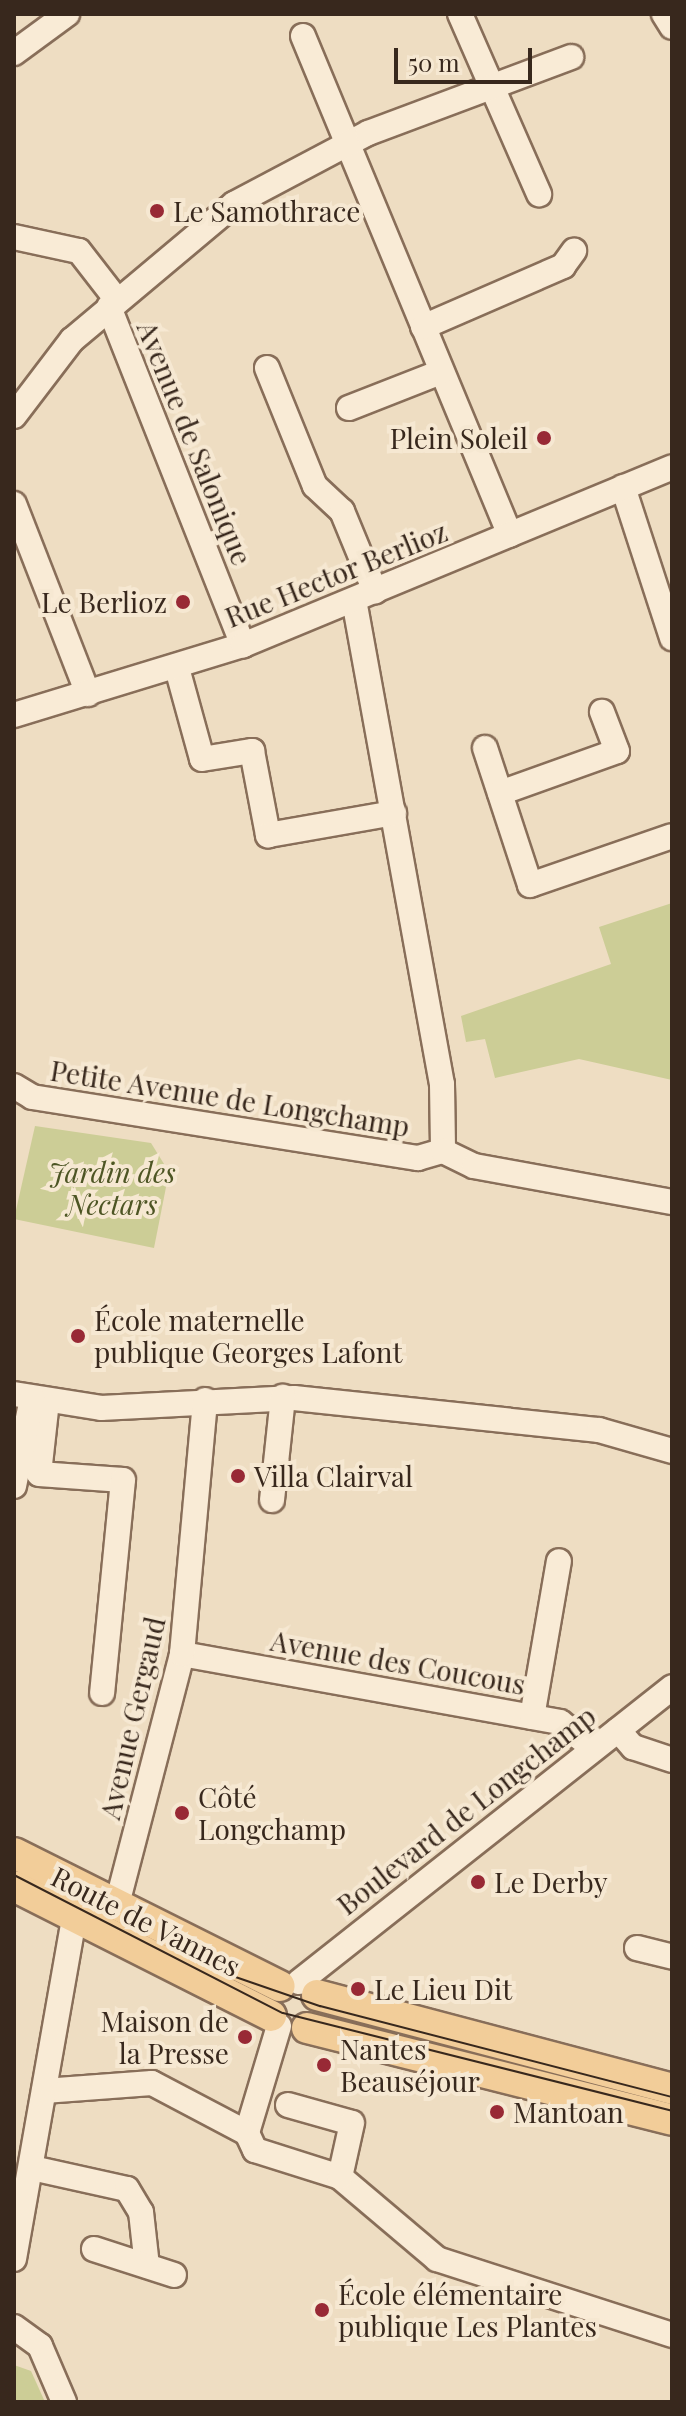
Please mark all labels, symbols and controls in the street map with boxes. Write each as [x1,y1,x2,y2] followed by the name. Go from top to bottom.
[398,32,536,82] scale bar
[408,46,460,78] text: 50 m
[173,194,360,228] place label: Le Samothrace
[148,202,166,220] marker: Le Samothrace
[131,316,259,570] street label: Avenue de Salonique
[390,421,528,455] place label: Plein Soleil
[535,429,553,447] marker: Plein Soleil
[220,514,452,634] street label: Rue Hector Berlioz
[41,585,167,619] place label: Le Berlioz
[174,593,192,611] marker: Le Berlioz
[48,1053,412,1143] street label: Petite Avenue de Longchamp
[48,1155,176,1221] park label: Jardin des Nectars
[94,1303,402,1369] place label: École maternelle publique Georges Lafont
[69,1327,87,1345] marker: École maternelle publique Georges Lafont
[254,1459,413,1493] place label: Villa Clairval
[229,1467,247,1485] marker: Villa Clairval
[92,1614,172,1822] street label: Avenue Gergaud
[268,1623,528,1701] street label: Avenue des Coucous
[330,1699,602,1921] street label: Boulevard de Longchamp
[198,1780,346,1846] place label: Côté Longchamp
[173,1804,191,1822] marker: Côté Longchamp
[46,1859,246,1983] street label: Route de Vannes
[494,1865,608,1899] place label: Le Derby
[469,1873,487,1891] marker: Le Derby
[374,1972,512,2006] place label: Le Lieu Dit
[349,1980,367,1998] marker: Le Lieu Dit
[101,2004,229,2070] place label: Maison de la Presse
[236,2028,254,2046] marker: Maison de la Presse
[340,2032,480,2098] place label: Nantes Beauséjour
[315,2056,333,2074] marker: Nantes Beauséjour
[513,2095,624,2129] place label: Mantoan
[488,2103,506,2121] marker: Mantoan
[338,2277,597,2343] place label: École élémentaire publique Les Plantes
[313,2301,331,2319] marker: École élémentaire publique Les Plantes

